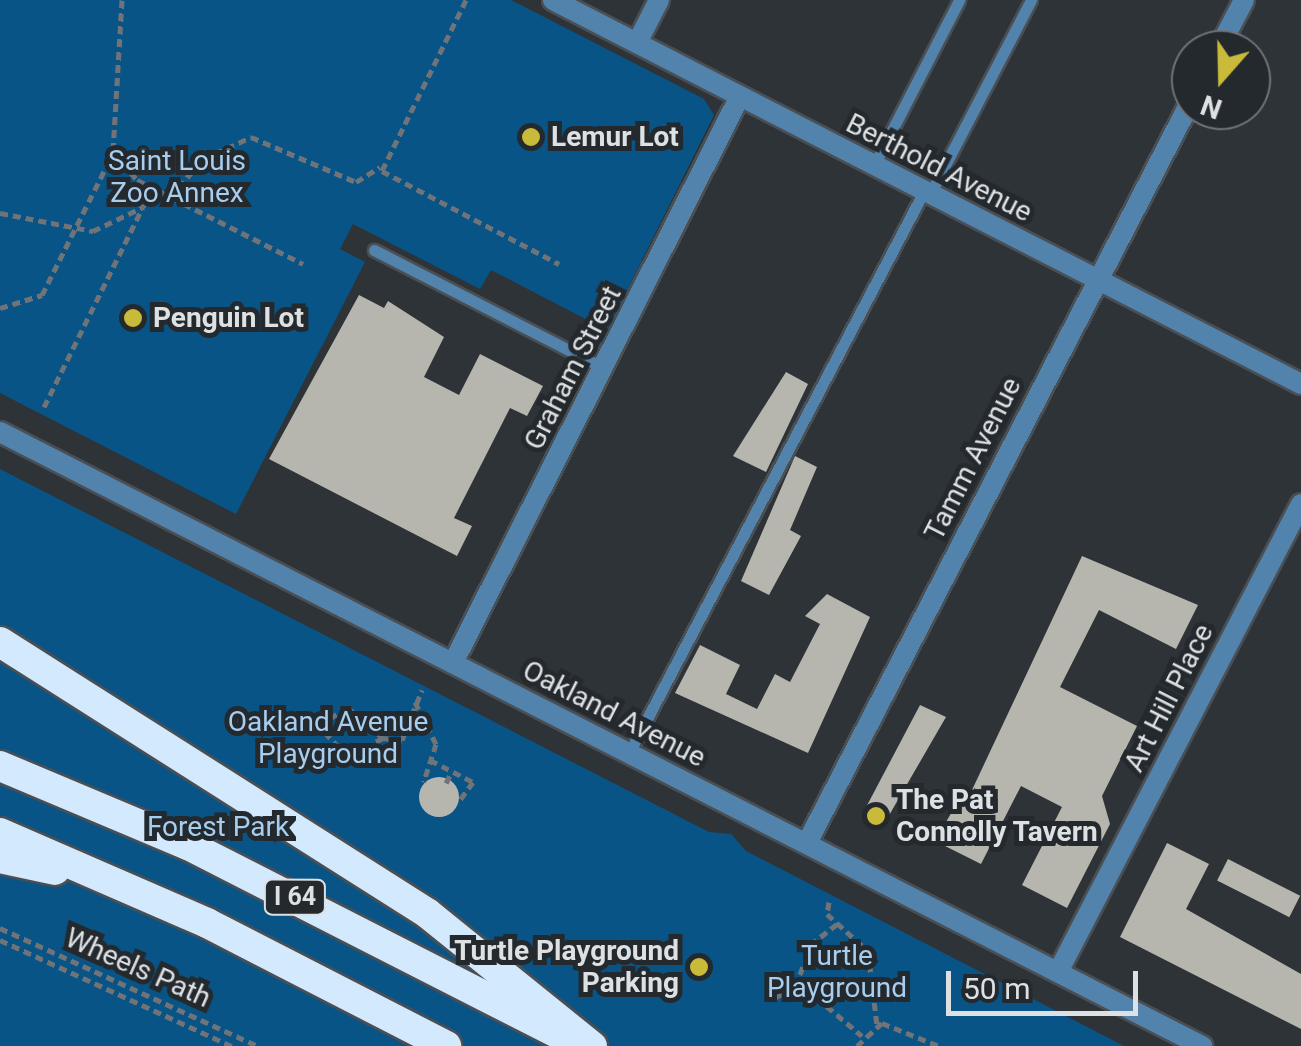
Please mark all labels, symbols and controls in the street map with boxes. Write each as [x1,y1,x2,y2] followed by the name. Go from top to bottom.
[1171,30,1271,130] north arrow
[1196,88,1226,126] text: N
[840,107,1038,229] street label: Berthold Avenue
[551,120,679,154] place label: Lemur Lot
[520,126,542,148] marker: Lemur Lot
[108,144,246,210] park label: Saint Louis Zoo Annex
[517,281,629,455] street label: Graham Street
[153,301,304,335] place label: Penguin Lot
[122,307,144,329] marker: Penguin Lot
[918,372,1028,546] street label: Tamm Avenue
[1117,619,1221,777] street label: Art Hill Place
[517,654,711,774] street label: Oakland Avenue
[228,705,428,771] park label: Oakland Avenue Playground
[896,783,1098,849] place label: The Pat Connolly Tavern
[865,805,887,827] marker: The Pat Connolly Tavern
[147,810,289,844] park label: Forest Park
[262,877,328,917] road number: I 64
[60,921,216,1015] street label: Wheels Path
[454,934,679,1000] place label: Turtle Playground Parking
[767,939,907,1005] park label: Turtle Playground
[951,951,1144,1013] scale bar
[688,956,710,978] marker: Turtle Playground Parking
[963,971,1030,1006] text: 50 m

